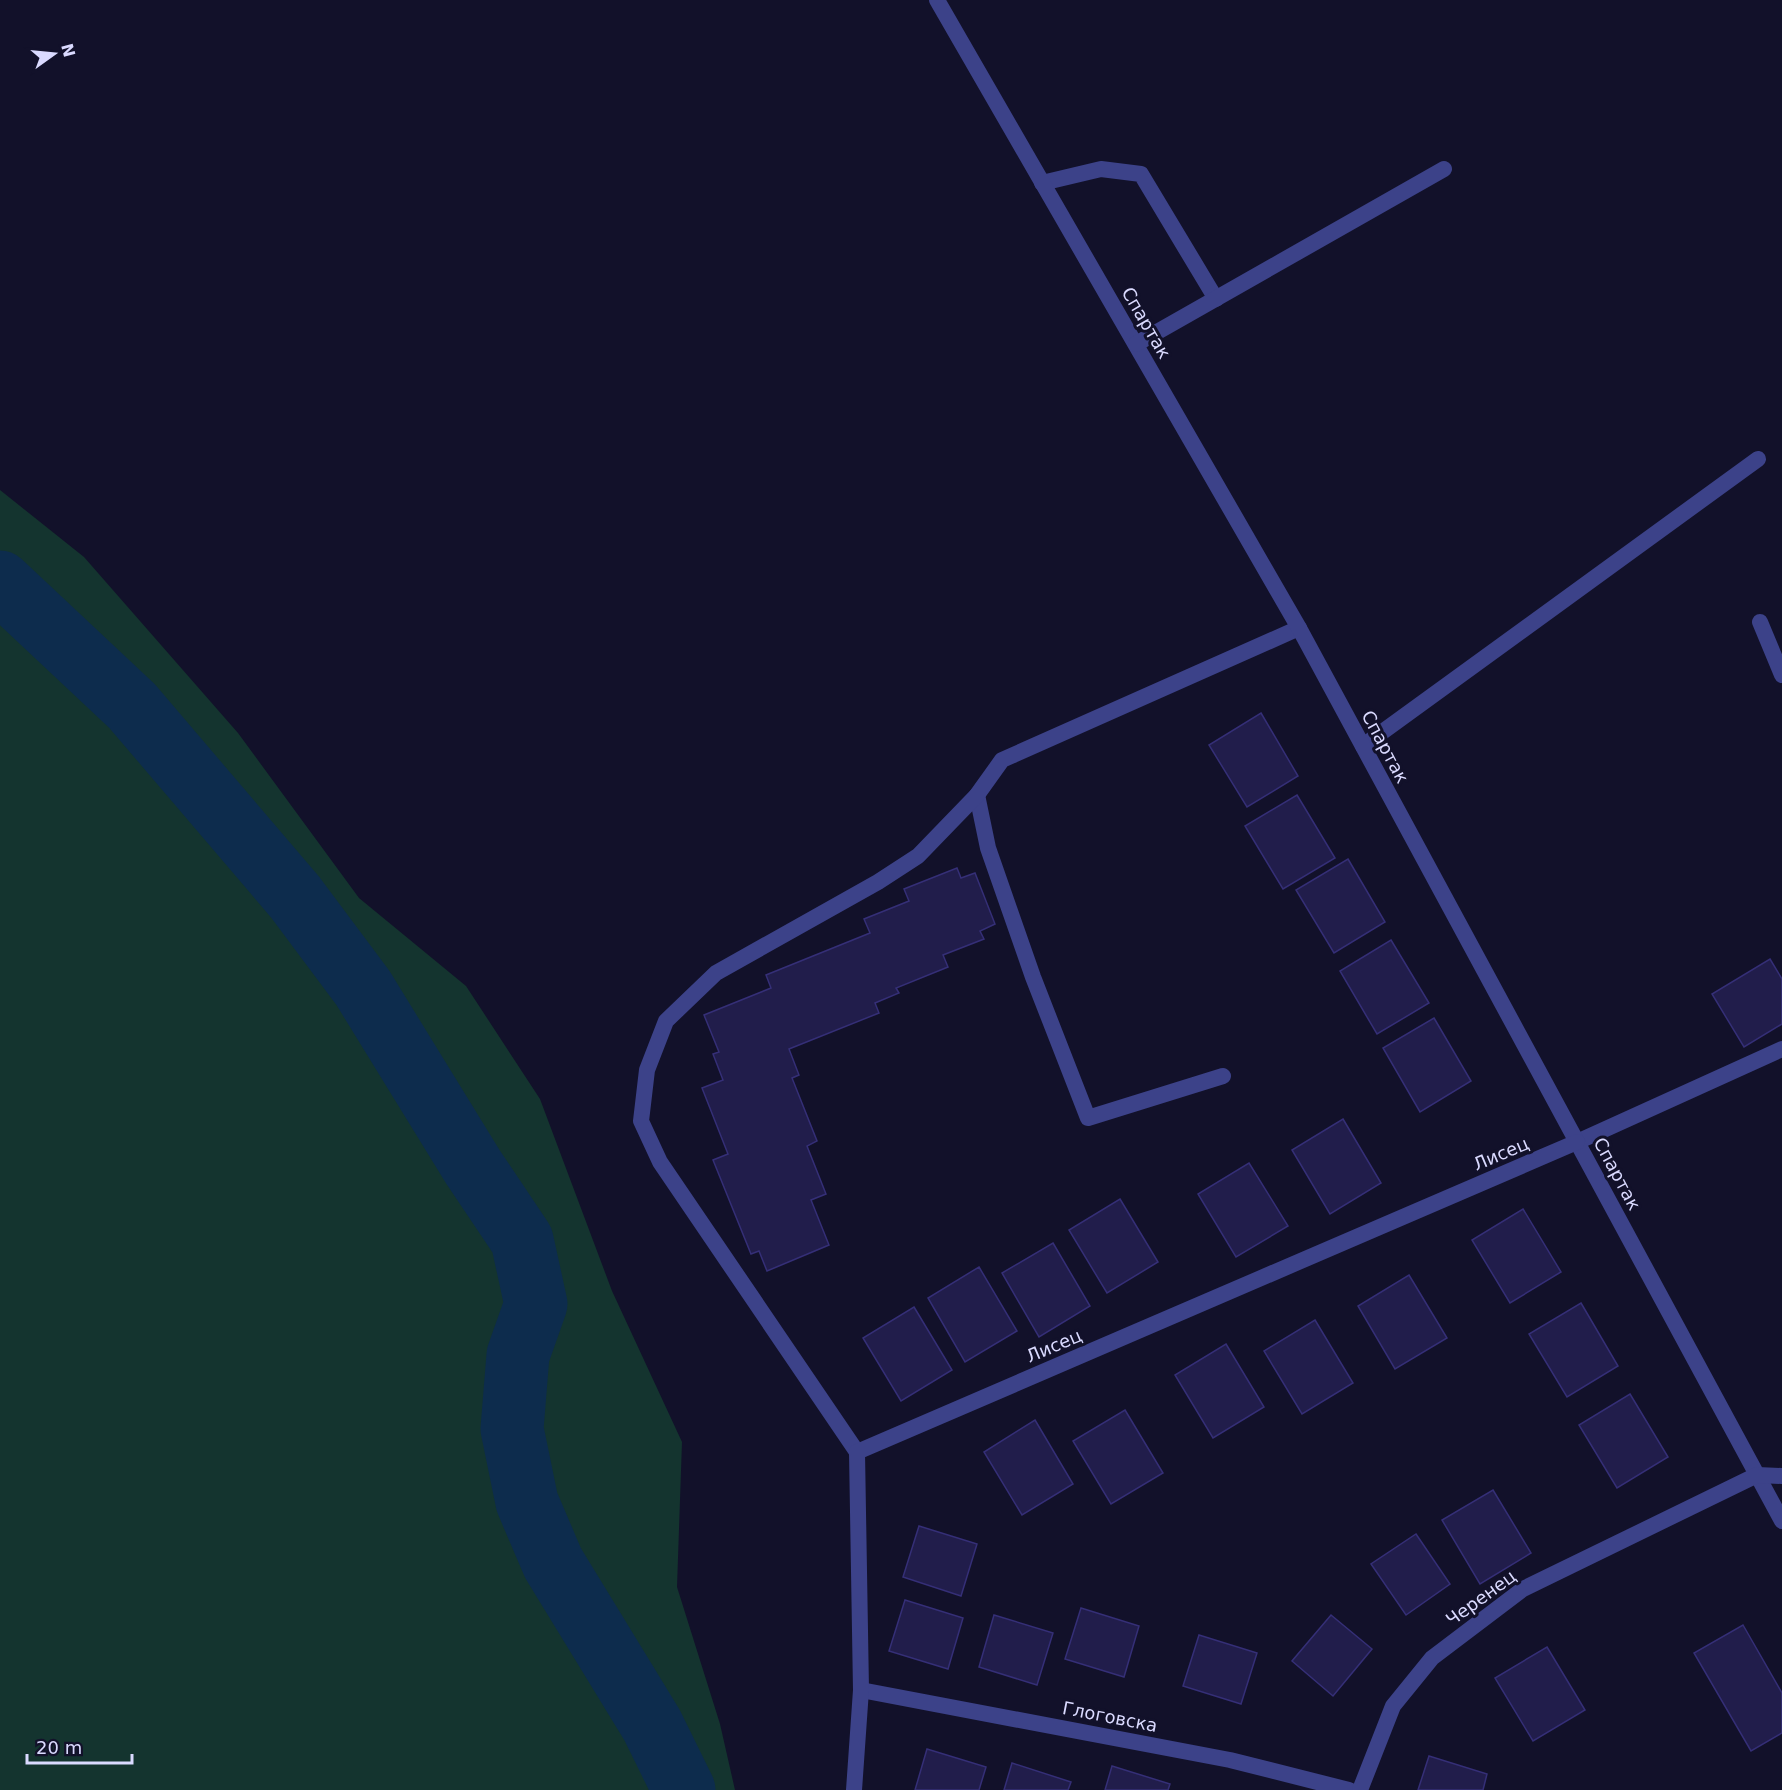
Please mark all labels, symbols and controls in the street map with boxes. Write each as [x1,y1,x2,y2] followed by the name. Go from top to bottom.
[24,24,84,84] north arrow
[57,41,79,59] text: N
[1118,283,1175,362] street label: Спартак
[1358,707,1413,787] street label: Спартак
[1470,1132,1532,1175] street label: Лисец
[1590,1134,1645,1214] street label: Спартак
[1023,1324,1085,1367] street label: Лисец
[1442,1565,1520,1630] street label: Черенец
[1061,1697,1159,1736] street label: Глоговска
[27,1727,132,1765] scale bar
[36,1737,82,1758] text: 20 m

